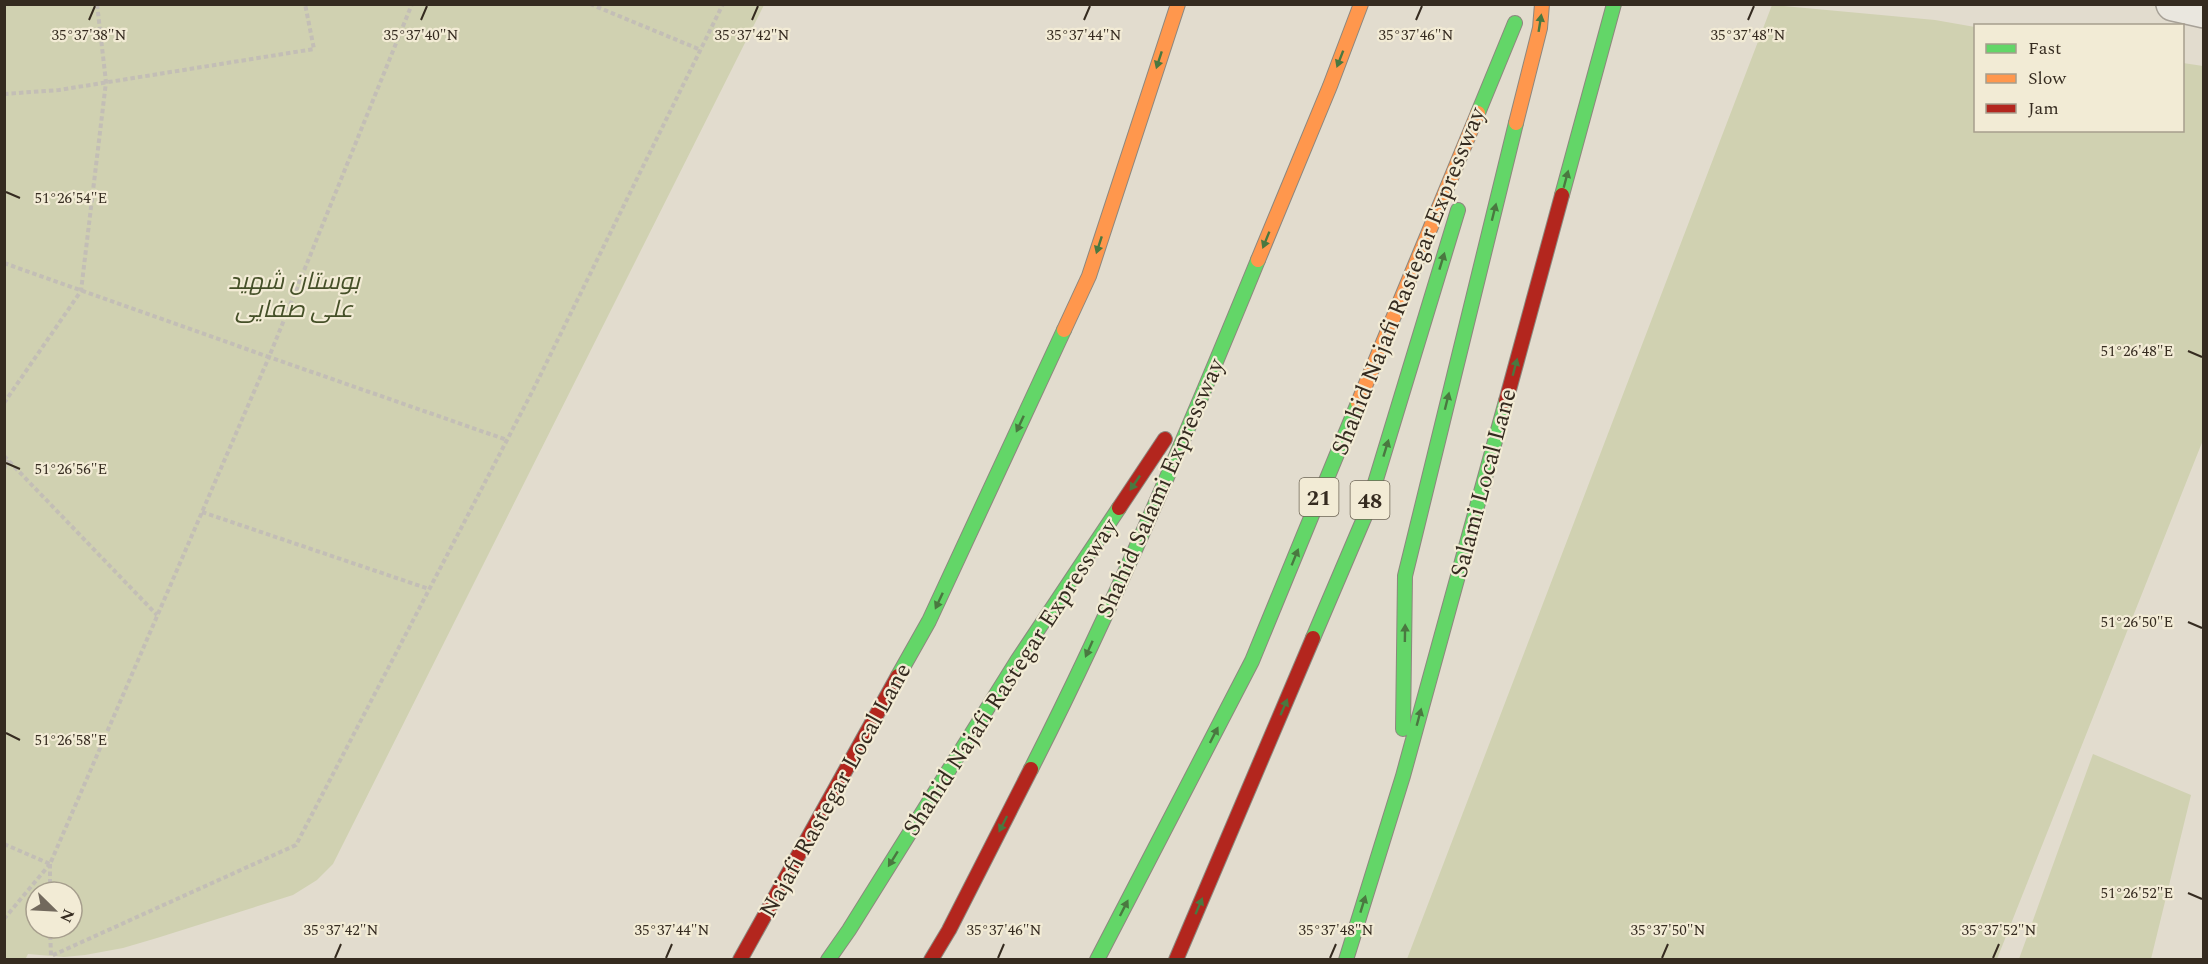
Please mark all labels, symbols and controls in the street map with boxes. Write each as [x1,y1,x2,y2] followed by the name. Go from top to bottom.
[1536,13,1545,32] one-way arrow
[52,24,127,47] text: 35°37'38"N
[384,24,459,47] text: 35°37'40"N
[715,24,790,47] text: 35°37'42"N
[1047,24,1122,47] text: 35°37'44"N
[1379,24,1454,47] text: 35°37'46"N
[1711,24,1786,47] text: 35°37'48"N
[1974,24,2184,132] legend
[2028,35,2061,62] text: Fast
[1335,50,1344,68] one-way arrow
[1154,51,1164,69] one-way arrow
[2028,65,2067,92] text: Slow
[2028,95,2059,122] text: Jam
[1322,101,1496,461] street label: Shahid Najafi Rastegar Expressway
[1562,169,1571,187] one-way arrow
[35,187,107,210] text: 51°26'54"E
[1489,203,1499,221] one-way arrow
[1261,231,1270,249] one-way arrow
[1094,236,1103,254] one-way arrow
[1438,252,1447,270] one-way arrow
[228,264,361,328] park label: بوستان شهید علی صفایی
[2101,340,2173,363] text: 51°26'48"E
[1087,352,1235,624] street label: Shahid Salami Expressway
[1510,357,1520,376] one-way arrow
[1441,385,1527,582] street label: Salami Local Lane
[1443,392,1453,411] one-way arrow
[1016,415,1025,432] one-way arrow
[1382,439,1391,457] one-way arrow
[35,458,107,481] text: 51°26'56"E
[1130,475,1141,492] one-way arrow
[1300,478,1338,516] road number: 21
[1350,481,1390,519] road number: 48
[894,510,1128,844] street label: Shahid Najafi Rastegar Expressway
[1290,548,1300,566] one-way arrow
[934,592,943,609] one-way arrow
[2101,611,2173,634] text: 51°26'50"E
[1400,624,1409,643] one-way arrow
[1084,640,1093,658] one-way arrow
[751,656,921,925] street label: Najafi Rastegar Local Lane
[1279,698,1289,716] one-way arrow
[1415,708,1424,726] one-way arrow
[1209,726,1218,743] one-way arrow
[35,729,107,752] text: 51°26'58"E
[998,815,1007,832] one-way arrow
[888,851,899,867] one-way arrow
[24,880,84,940] north arrow
[2101,882,2173,905] text: 51°26'52"E
[1359,895,1368,913] one-way arrow
[1194,896,1204,914] one-way arrow
[1119,899,1129,916] one-way arrow
[53,905,80,927] text: N
[304,919,379,942] text: 35°37'42"N
[635,919,710,942] text: 35°37'44"N
[967,919,1042,942] text: 35°37'46"N
[1299,919,1374,942] text: 35°37'48"N
[1631,919,1706,942] text: 35°37'50"N
[1962,919,2037,942] text: 35°37'52"N

